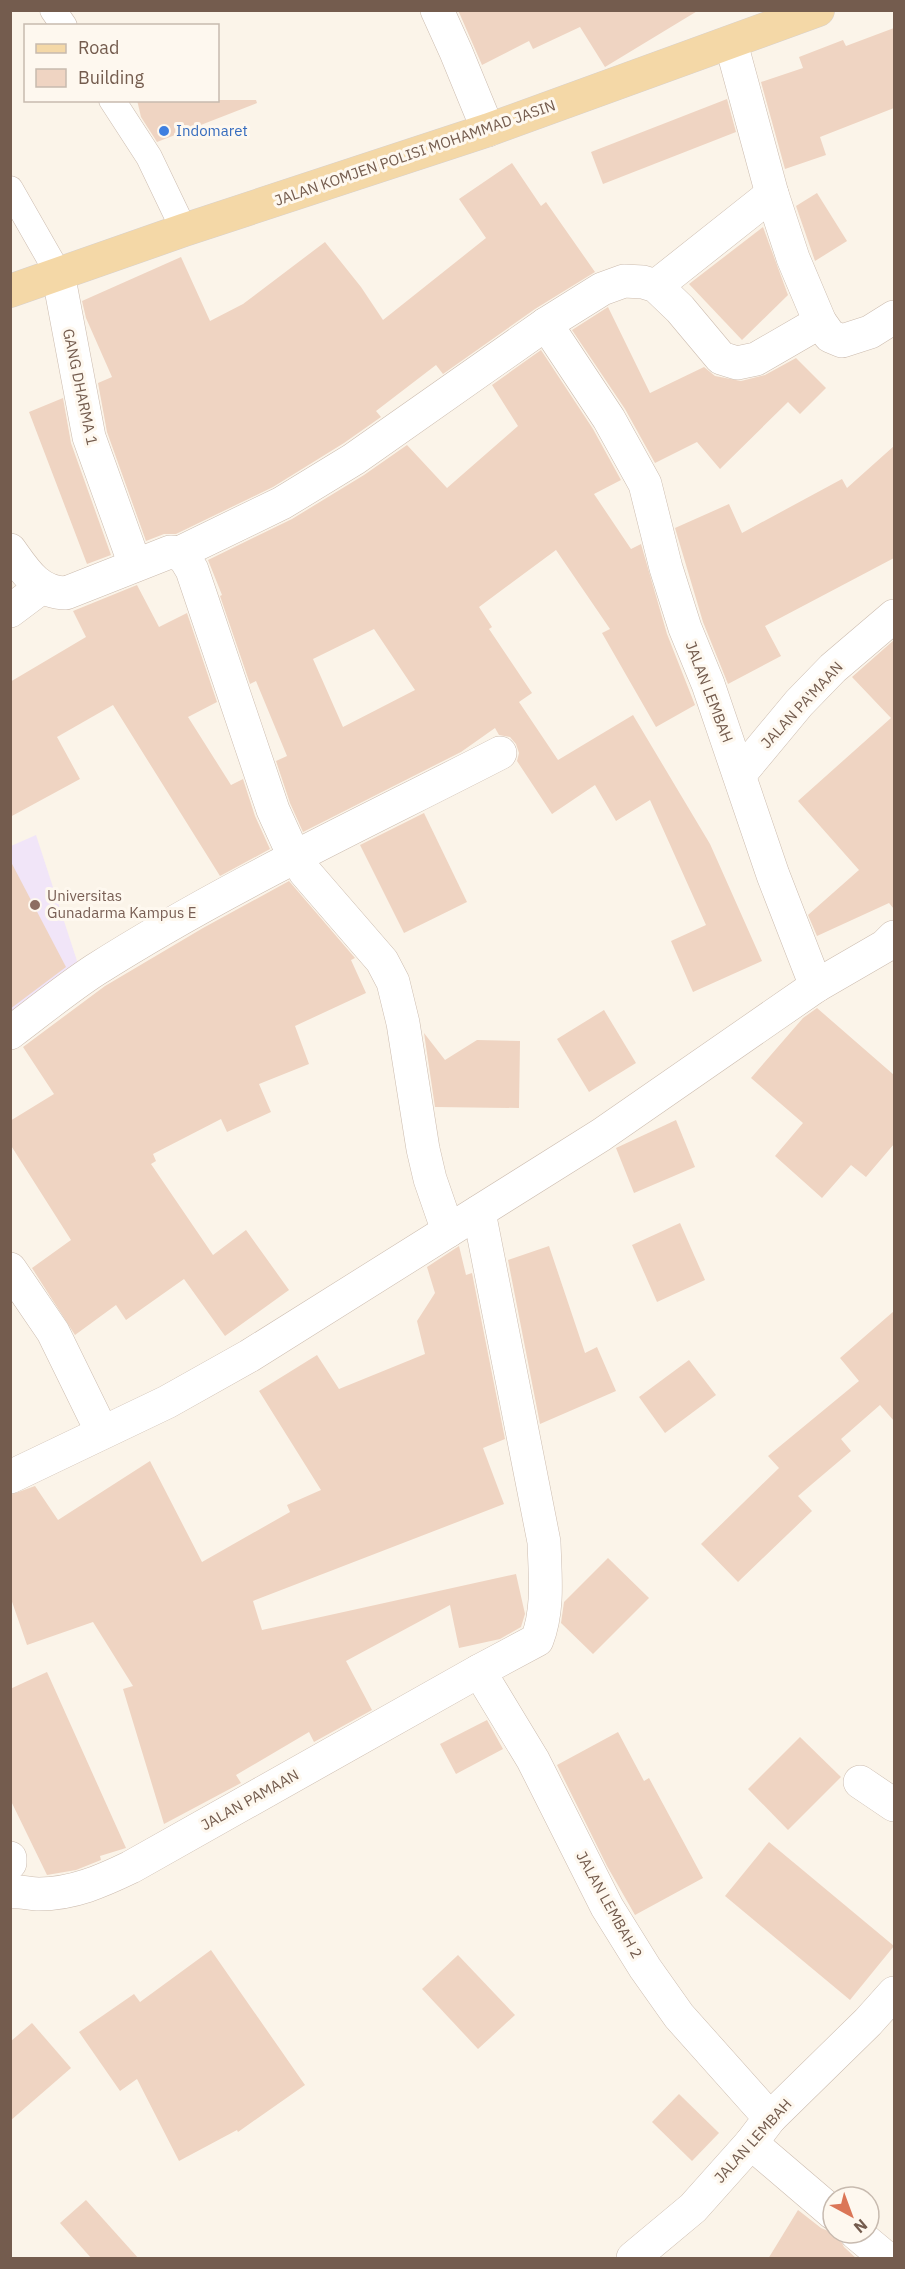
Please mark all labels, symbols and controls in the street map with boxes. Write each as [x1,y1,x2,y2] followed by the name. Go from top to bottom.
[24,24,219,102] legend
[78,36,119,59] text: Road
[78,66,145,89] text: Building
[272,95,558,210] street label: JALAN KOMJEN POLISI MOHAMMAD JASIN
[176,121,248,140] place label: Indomaret
[157,124,171,138] marker: Indomaret
[59,327,102,447] street label: GANG DHARMA 1
[681,638,738,745] street label: JALAN LEMBAH
[757,657,847,752] street label: JALAN PA'MAAN
[47,886,197,922] place label: Universitas Gunadarma Kampus E
[28,898,42,912] marker: Universitas Gunadarma Kampus E
[197,1765,302,1834] street label: JALAN PAMAAN
[572,1848,647,1962] street label: JALAN LEMBAH 2
[710,2095,796,2187] street label: JALAN LEMBAH
[821,2185,881,2245] north arrow
[850,2215,872,2238] text: N

